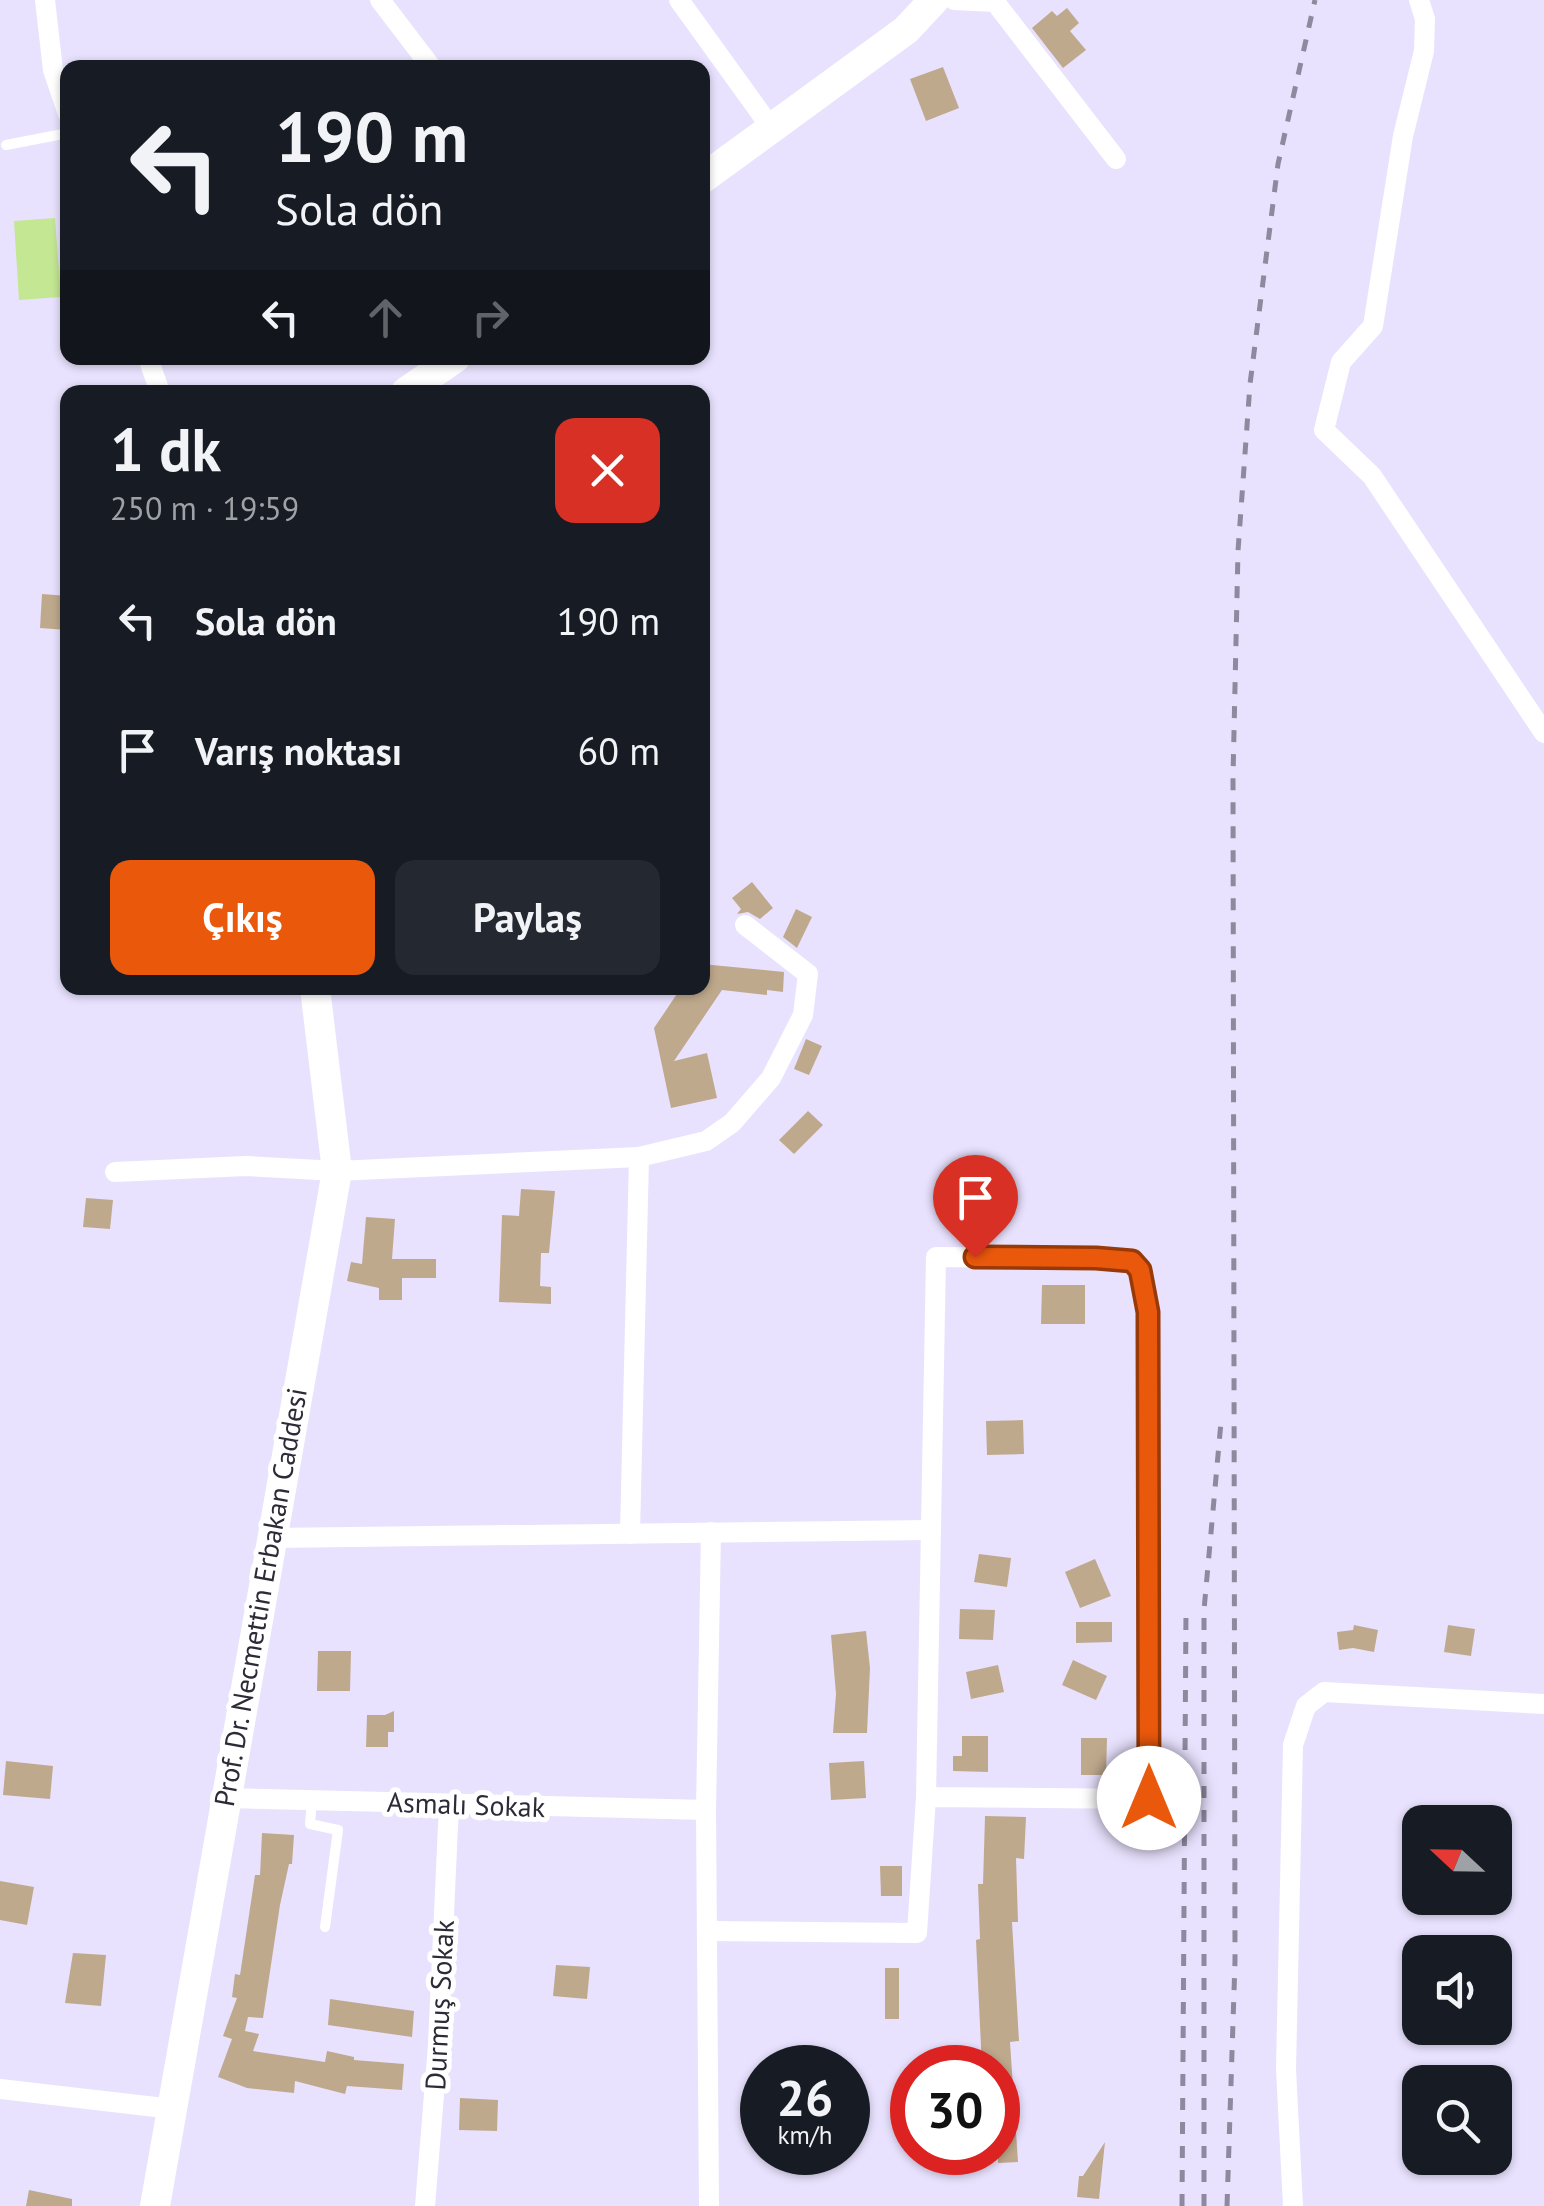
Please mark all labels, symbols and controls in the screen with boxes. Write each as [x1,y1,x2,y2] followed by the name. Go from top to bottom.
[275,91,468,181] text: 190 m
[110,100,240,230] icon: left
[275,179,443,237] text: Sola dön
[253,290,308,345] icon: left
[358,290,413,345] icon: ahead
[463,290,518,345] icon: right
[110,410,221,488] text: 1 dk
[555,418,660,523] button: close
[110,487,299,529] text: 250 m · 19:59
[110,593,165,648] icon: left
[195,596,337,645] text: Sola dön
[557,596,660,645] text: 190 m
[110,723,165,778] icon: arrive
[195,726,402,775] text: Varış noktası
[578,726,660,775] text: 60 m
[110,860,375,975] button: Çıkış
[395,860,660,975] button: Paylaş
[933,1155,1018,1258] pin
[948,1170,1003,1225] icon: arrive
[205,1385,315,1809] street label: Prof. Dr. Necmettin Erbakan Caddesi
[1097,1746,1201,1850] position arrow
[386,1783,546,1825] street label: Asmalı Sokak
[1402,1805,1512,1915] north arrow
[1402,1805,1512,2175] map controls
[416,1918,462,2091] street label: Durmuş Sokak
[1402,1935,1512,2045] button: sound
[890,2045,1020,2175] speed limit sign: 30
[777,2065,833,2130] text: 26
[1402,2065,1512,2175] button: search
[778,2119,832,2151] text: km/h

